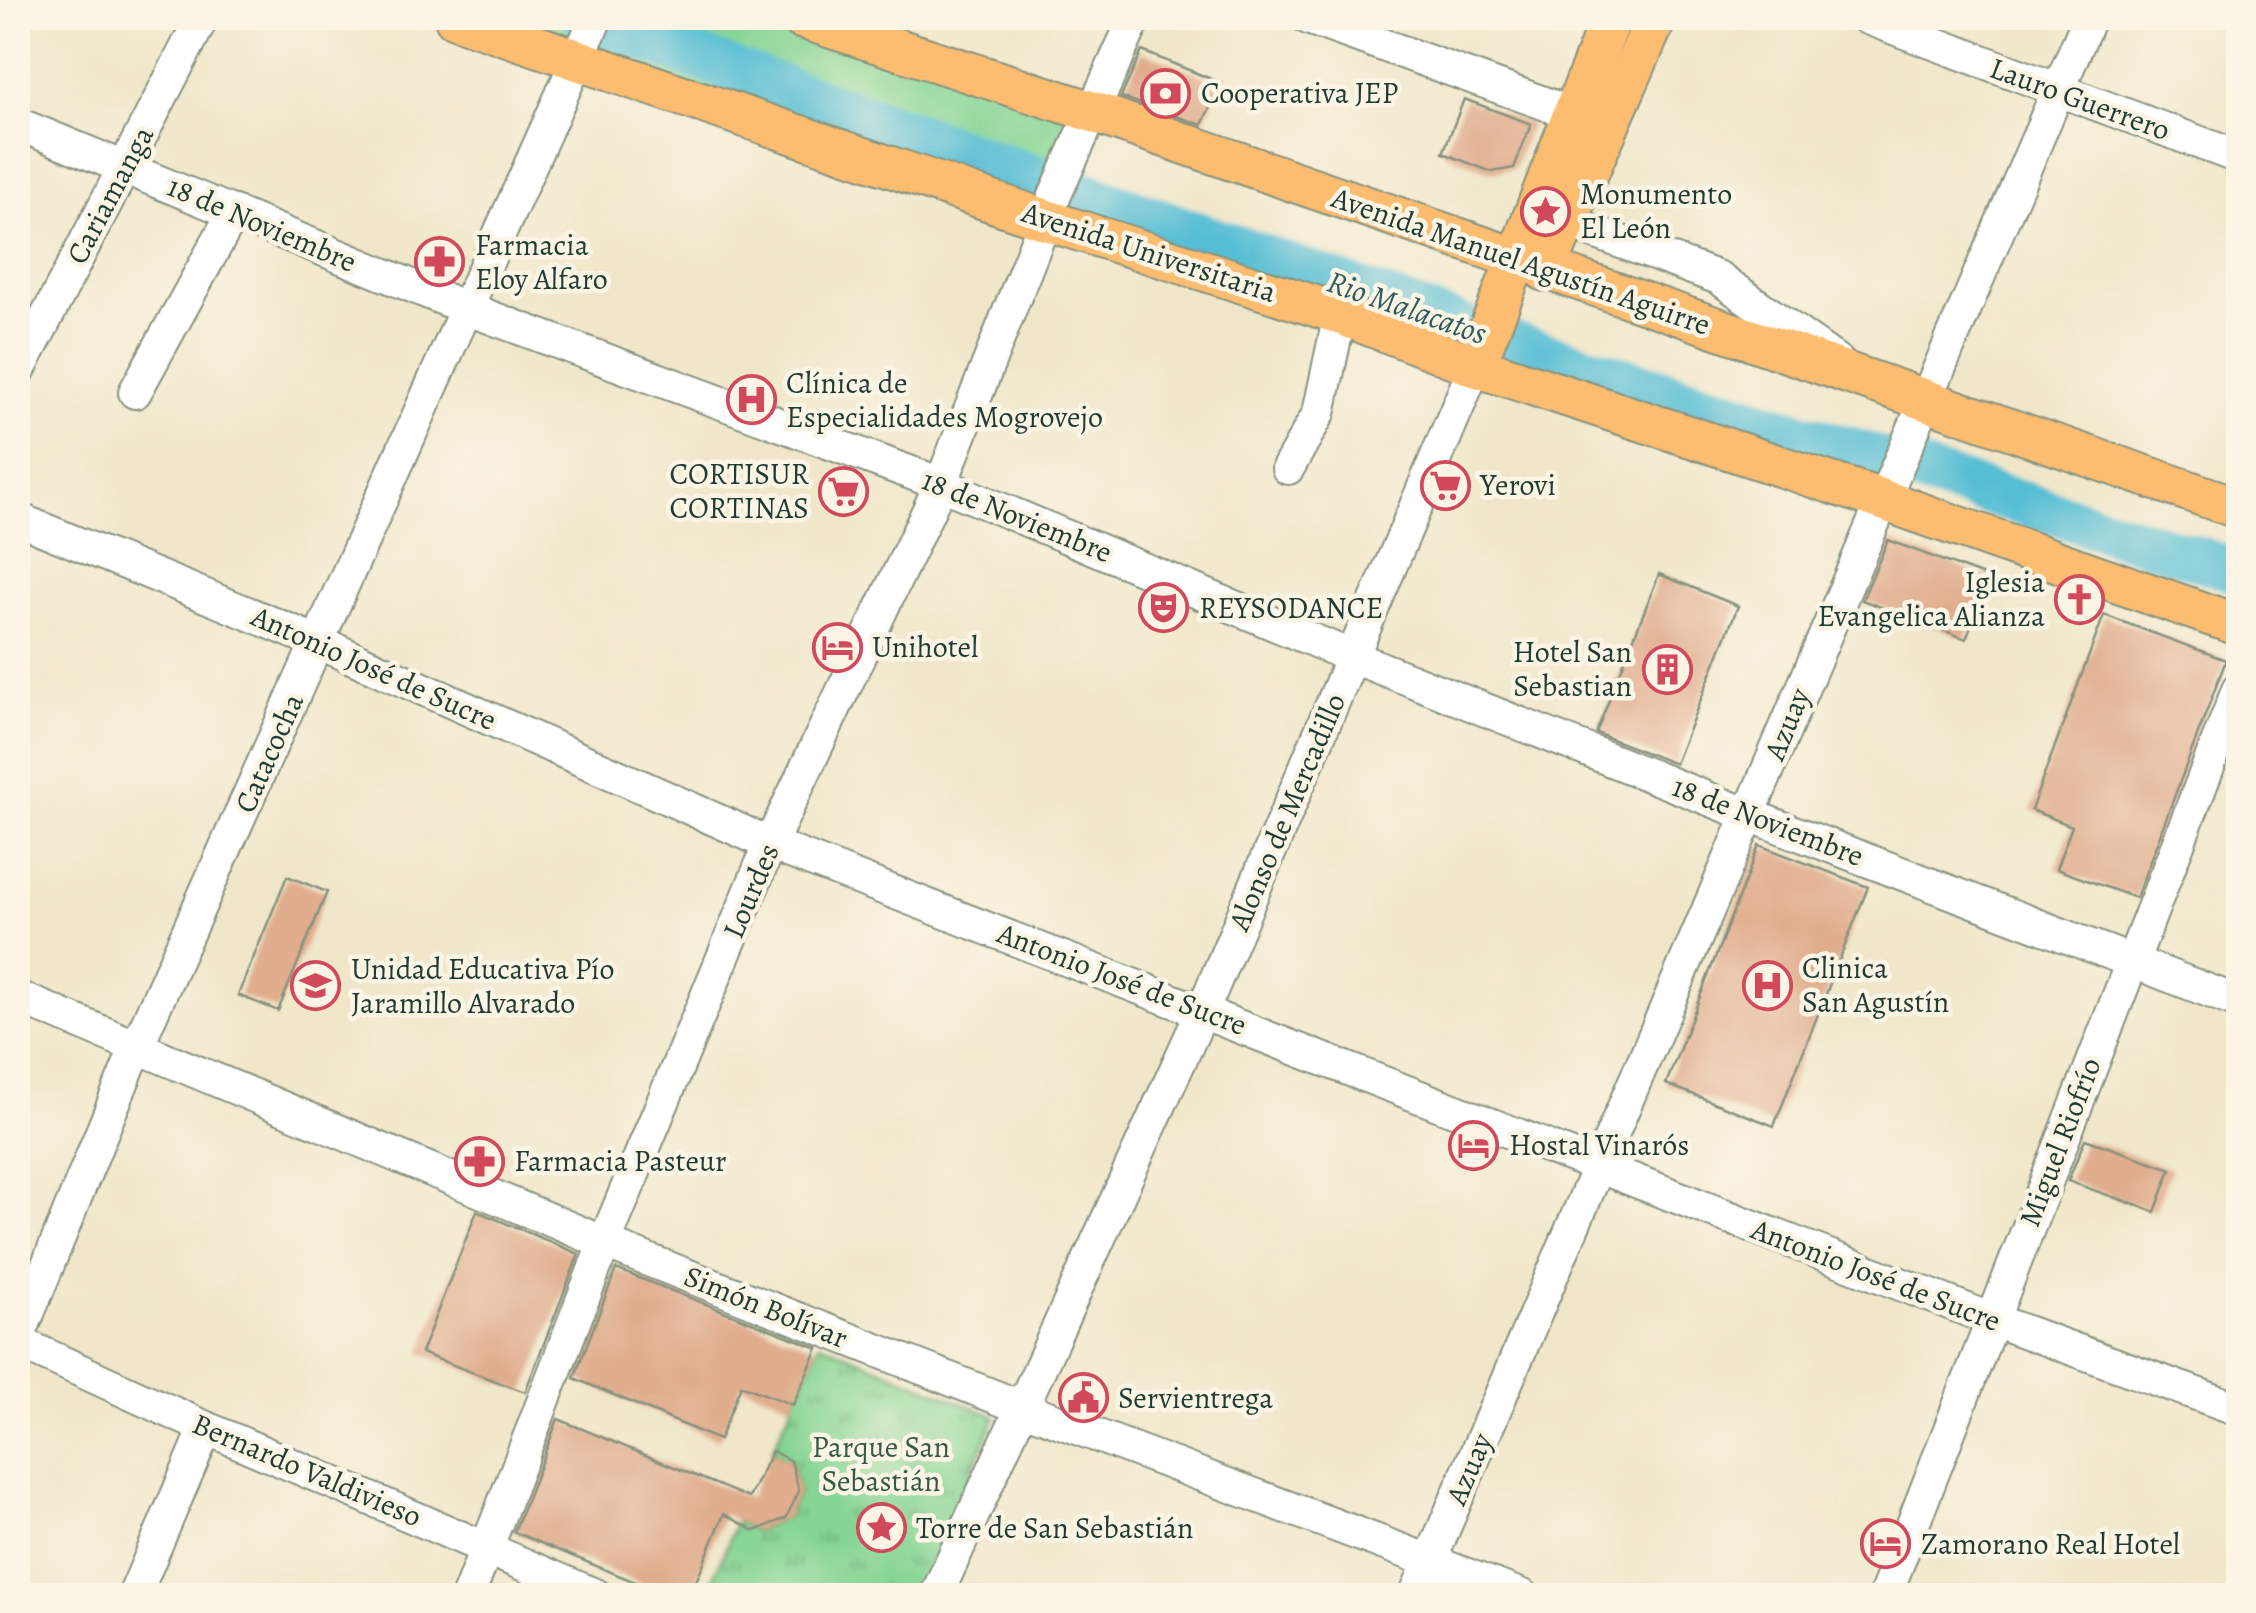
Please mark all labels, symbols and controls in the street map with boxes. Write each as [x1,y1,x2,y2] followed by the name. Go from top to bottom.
[1984,48,2176,150] street label: Lauro Guerrero
[1140,67,1192,119] bank icon: Cooperativa JEP
[1201,73,1398,113] place label: Cooperativa JEP
[57,119,163,271] street label: Cariamanga
[161,166,363,282] street label: 18 de Noviembre
[1580,174,1732,248] place label: Monumento El León
[1326,177,1715,345] street label: Avenida Manuel Agustín Aguirre
[1519,185,1571,237] place icon: Monumento El León
[1016,192,1281,312] street label: Avenida Universitaria
[475,225,608,299] place label: Farmacia Eloy Alfaro
[414,236,466,288] pharmacy icon: Farmacia Eloy Alfaro
[1321,259,1493,355] water label: Rio Malacatos
[786,363,1103,437] place label: Clínica de Especialidades Mogrovejo
[725,374,777,426] hospital icon: Clínica de Especialidades Mogrovejo
[670,454,810,528] place label: CORTISUR CORTINAS
[1419,459,1471,511] supermarket icon: Yerovi
[916,460,1118,572] street label: 18 de Noviembre
[818,465,870,517] supermarket icon: CORTISUR CORTINAS
[1479,465,1556,505] place label: Yerovi
[1817,562,2045,636] place label: Iglesia Evangelica Alianza
[2054,573,2106,625] church icon: Iglesia Evangelica Alianza
[1138,582,1190,634] theatre icon: REYSODANCE
[1199,588,1383,628] place label: REYSODANCE
[244,596,503,740] street label: Antonio José de Sucre
[811,621,863,673] hotel icon: Unihotel
[872,627,978,667] place label: Unihotel
[1513,632,1632,706] place label: Hotel San Sebastian
[1641,643,1693,695] building icon: Hotel San Sebastian
[1754,681,1820,767] street label: Azuay
[225,687,313,819] street label: Catacocha
[1219,687,1355,938] street label: Alonso de Mercadillo
[1667,766,1869,876] street label: 18 de Noviembre
[713,838,789,944] street label: Lourdes
[991,913,1252,1045] street label: Antonio José de Sucre
[1802,948,1949,1022] place label: Clinica San Agustín
[351,949,614,1023] place label: Unidad Educativa Pío Jaramillo Alvarado
[1741,959,1793,1011] hospital icon: Clinica San Agustín
[290,960,342,1012] school or university icon: Unidad Educativa Pío Jaramillo Alvarado
[2009,1052,2111,1232] street label: Miguel Riofrío
[1448,1119,1500,1171] hotel icon: Hostal Vinarós
[1509,1125,1689,1165] place label: Hostal Vinarós
[453,1135,505,1187] pharmacy icon: Farmacia Pasteur
[514,1141,727,1181] place label: Farmacia Pasteur
[1745,1209,2006,1341] street label: Antonio José de Sucre
[678,1256,854,1358] street label: Simón Bolívar
[1057,1372,1109,1424] public building icon: Servientrega
[1118,1378,1273,1418] place label: Servientrega
[186,1404,428,1536] street label: Bernardo Valdivieso
[1436,1426,1502,1512] street label: Azuay
[812,1427,950,1501] park label: Parque San Sebastián
[855,1502,907,1554] place icon: Torre de San Sebastián
[916,1508,1194,1548] place label: Torre de San Sebastián
[1860,1518,1912,1570] hotel icon: Zamorano Real Hotel
[1921,1524,2180,1564] place label: Zamorano Real Hotel

